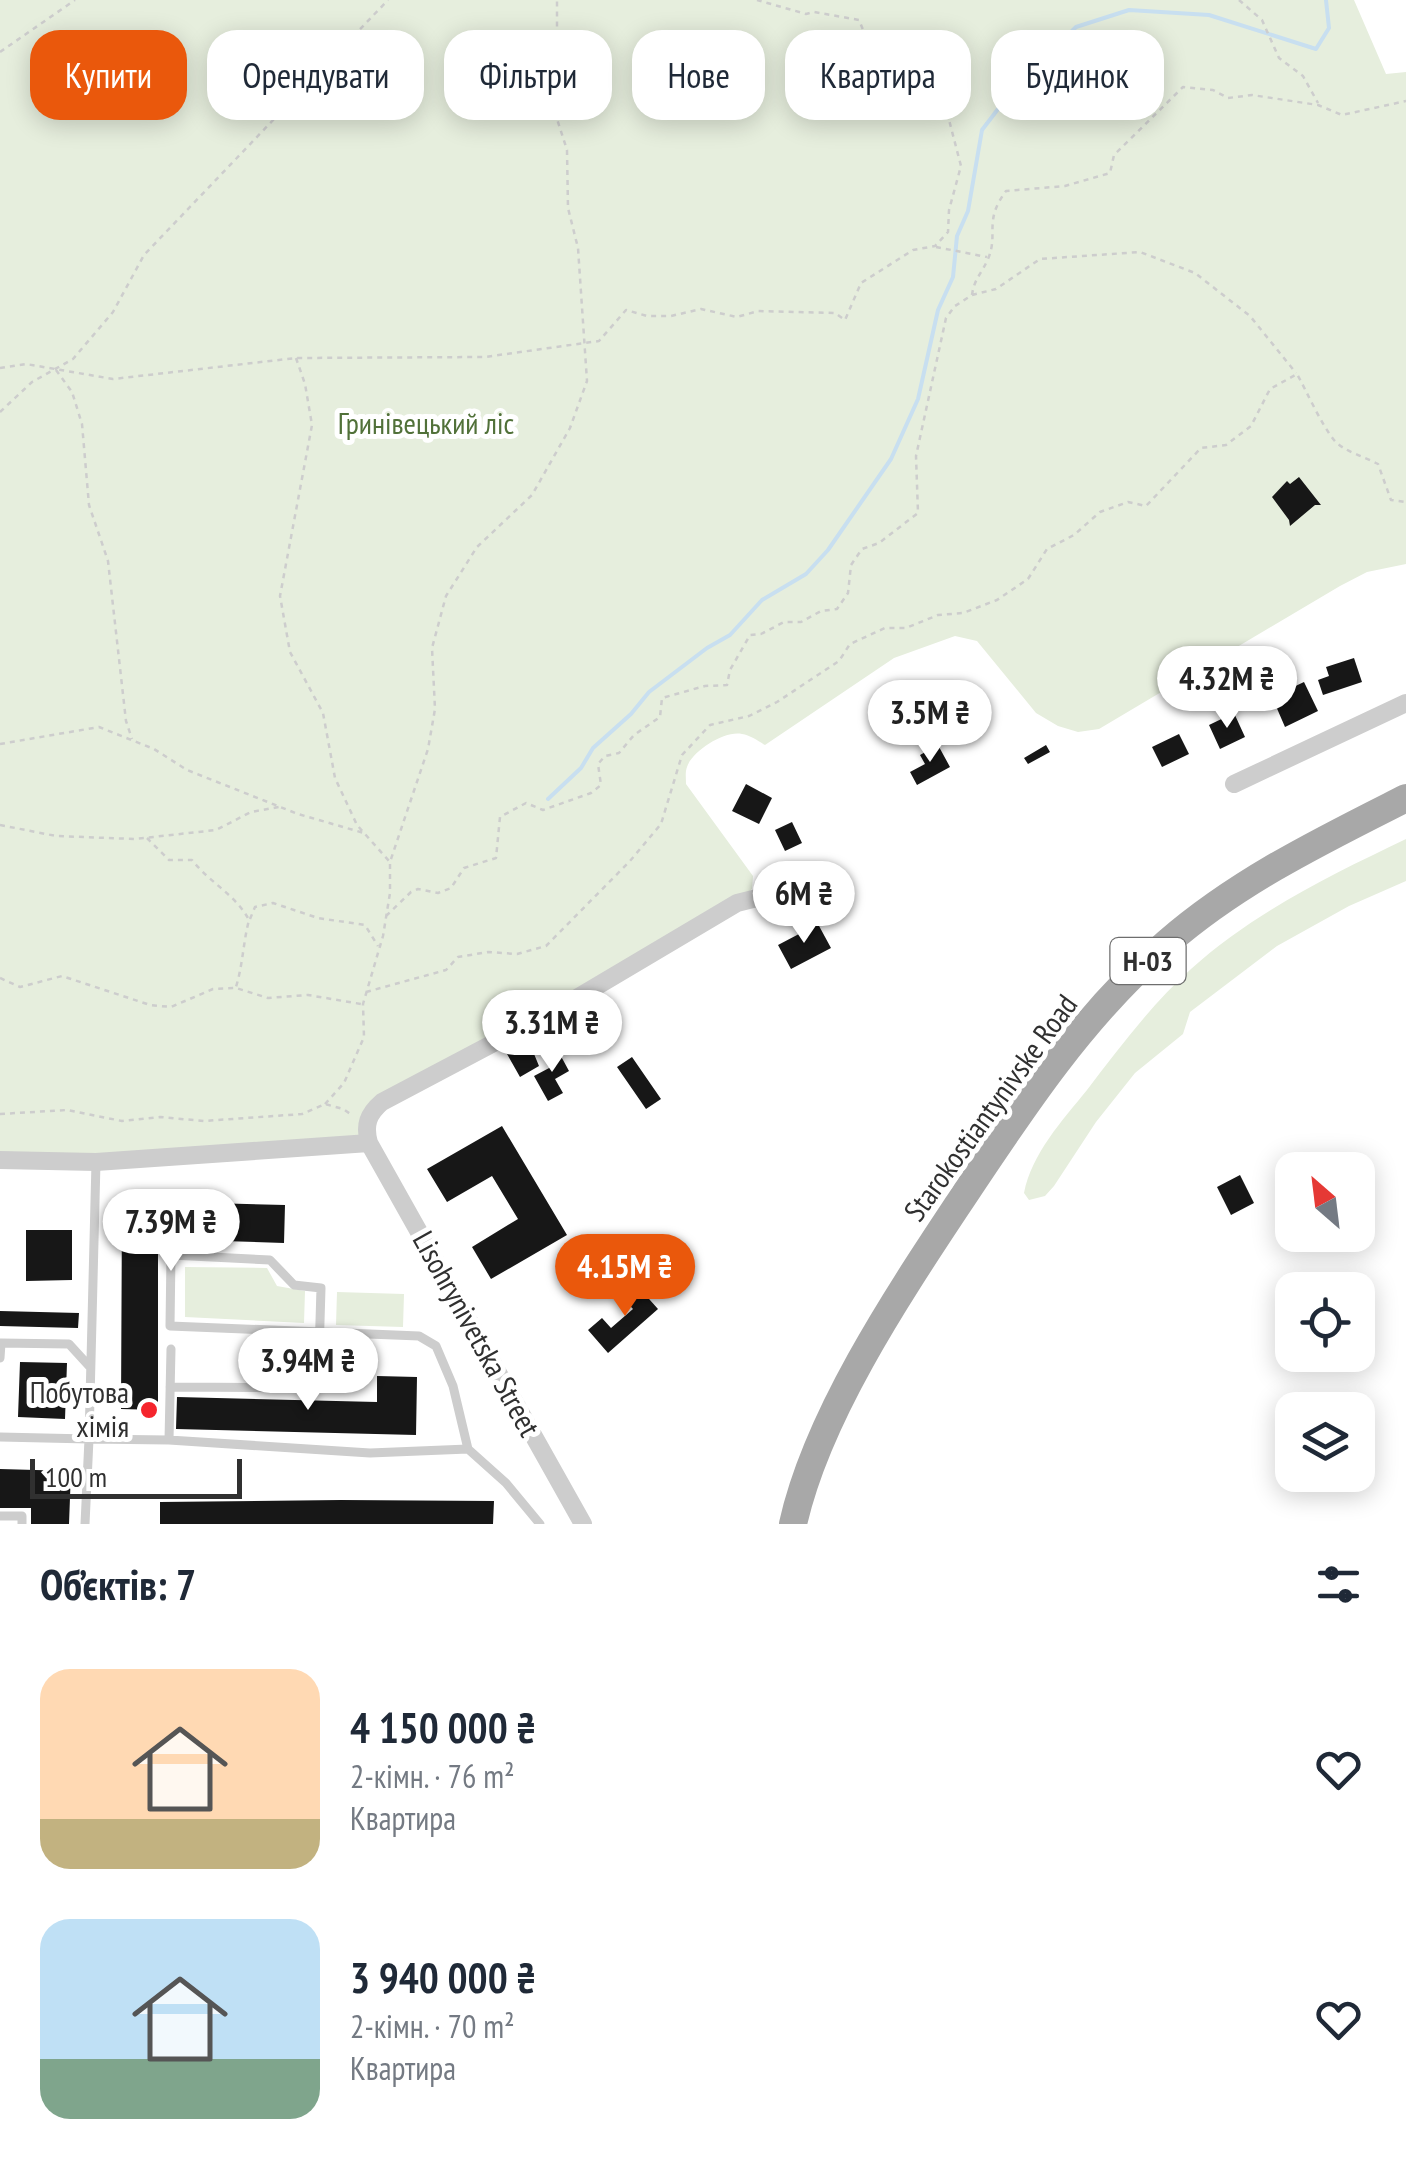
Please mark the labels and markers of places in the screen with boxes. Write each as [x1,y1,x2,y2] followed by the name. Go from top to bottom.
[1135,646,1319,731] pin: 4.32M ₴
[849,680,1011,765] pin: 3.5M ₴
[745,861,863,946] pin: 6M ₴
[460,990,644,1075] pin: 3.31M ₴
[79,1189,263,1274] pin: 7.39M ₴
[533,1234,717,1319] pin: 4.15M ₴
[216,1328,400,1413] pin: 3.94M ₴
[30,1372,129,1445] place label: Побутова хімія
[138,1399,160,1421] marker: Побутова хімія

